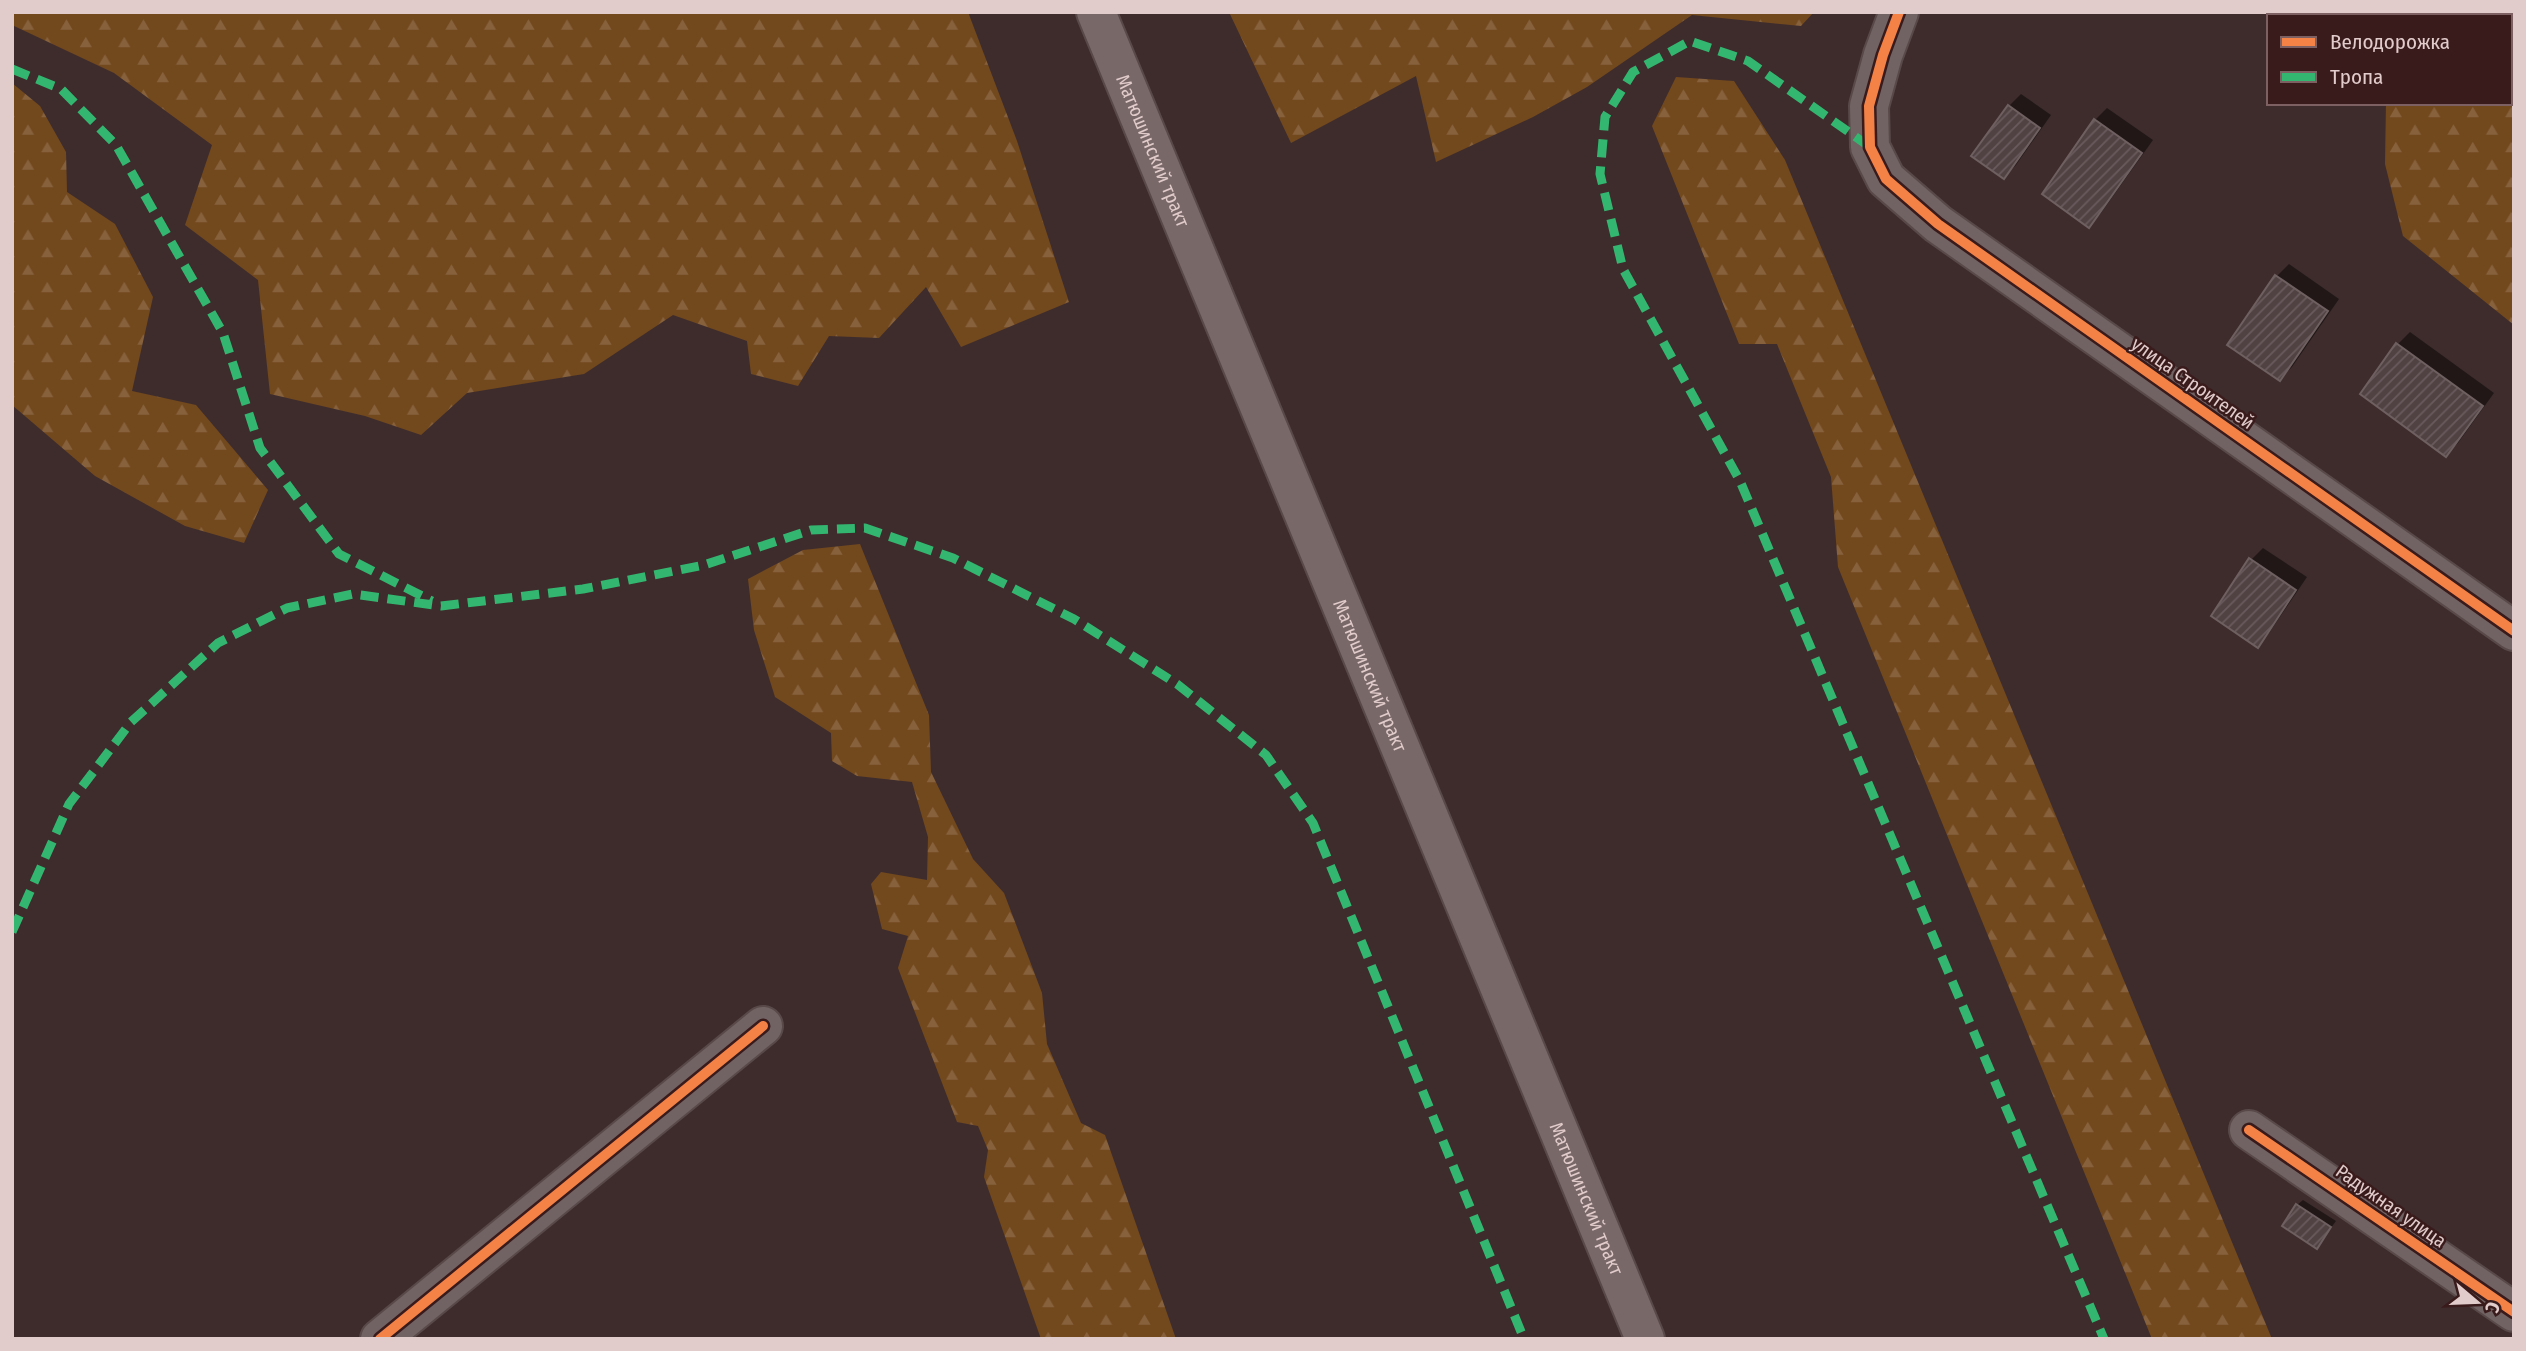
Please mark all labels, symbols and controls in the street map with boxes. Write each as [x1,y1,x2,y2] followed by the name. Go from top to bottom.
[2267,14,2512,105] legend
[2330,29,2450,55] text: Велодорожка
[2330,64,2383,90] text: Тропа
[1112,71,1195,231] street label: Матюшинский тракт
[2127,332,2259,434] street label: улица Строителей
[1329,596,1412,755] street label: Матюшинский тракт
[1545,1119,1629,1279] street label: Матюшинский тракт
[2331,1159,2451,1253] street label: Радужная улица
[2442,1267,2512,1337] north arrow
[2480,1299,2505,1316] text: С

